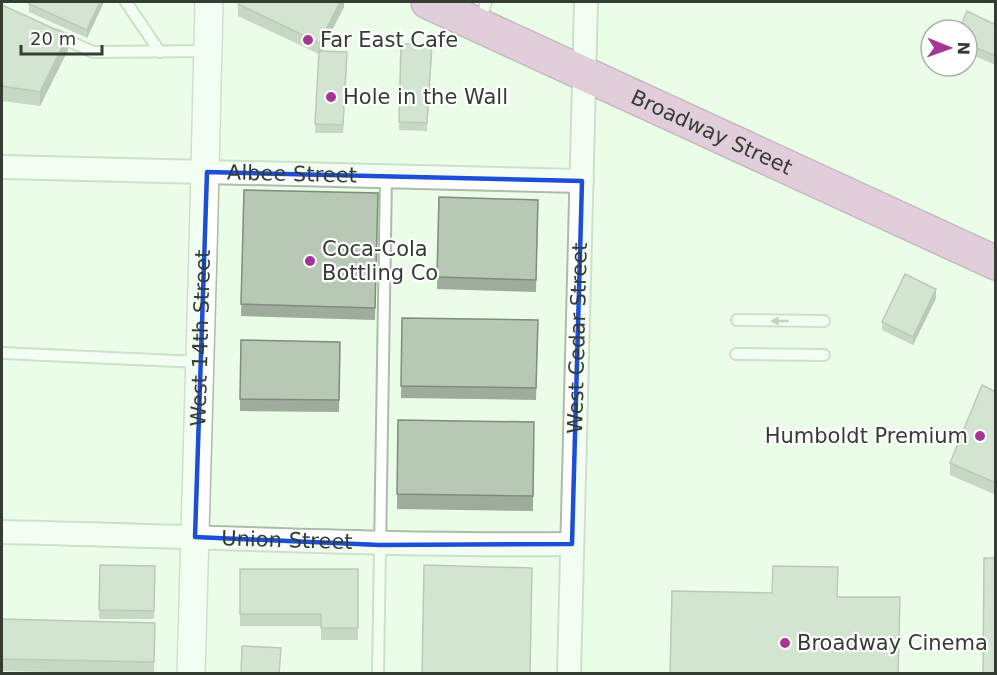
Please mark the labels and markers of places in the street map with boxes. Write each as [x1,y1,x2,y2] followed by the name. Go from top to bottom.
[320,28,458,52] place label: Far East Cafe
[301,33,315,47] marker: Far East Cafe
[343,85,508,109] place label: Hole in the Wall
[324,90,338,104] marker: Hole in the Wall
[322,237,438,285] place label: Coca-Cola Bottling Co
[303,254,317,268] marker: Coca-Cola Bottling Co
[765,424,968,448] place label: Humboldt Premium
[973,429,987,443] marker: Humboldt Premium
[797,631,988,655] place label: Broadway Cinema
[778,636,792,650] marker: Broadway Cinema

